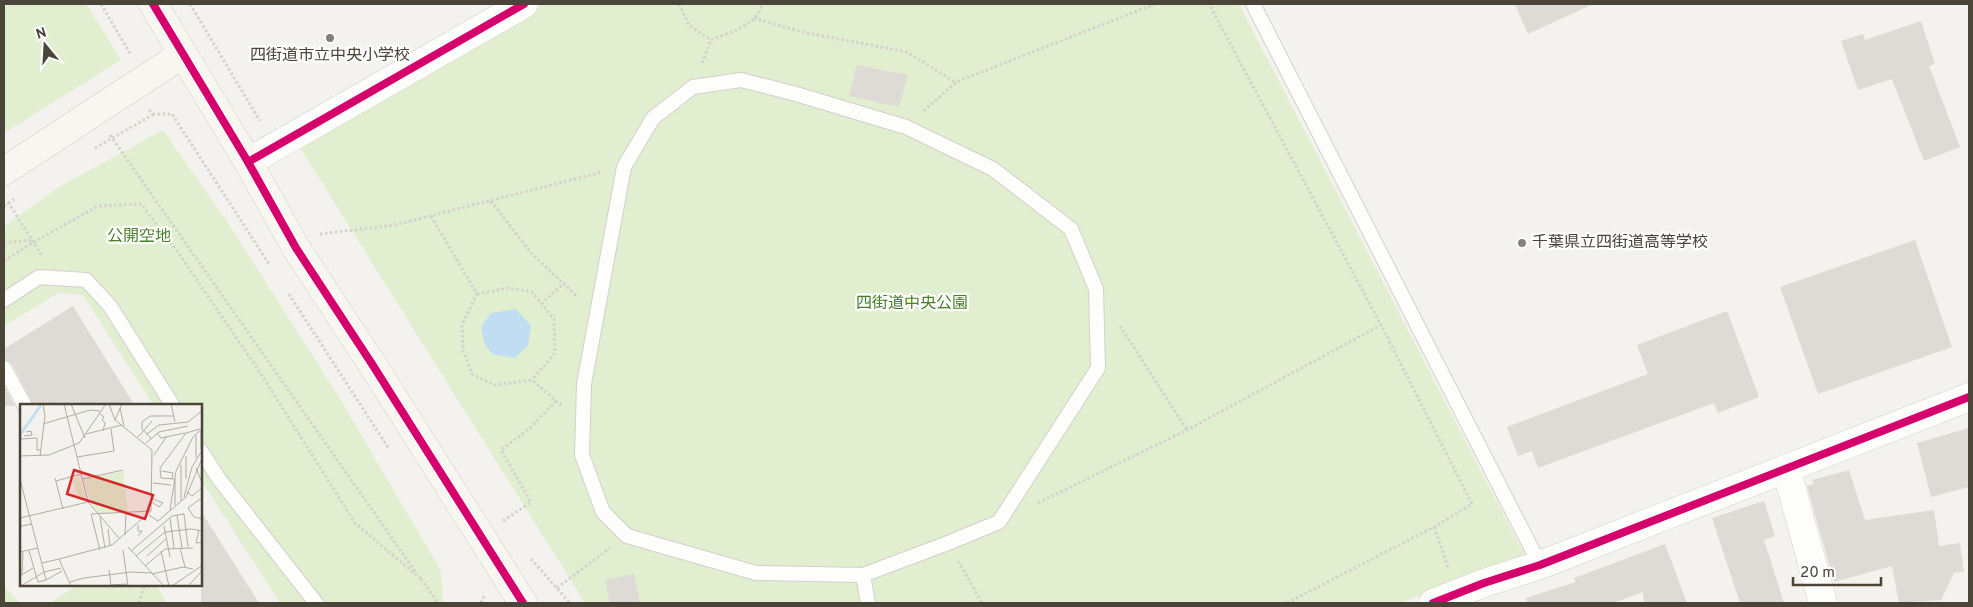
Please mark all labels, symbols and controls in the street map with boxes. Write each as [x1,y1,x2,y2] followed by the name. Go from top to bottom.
[20,20,70,70] north arrow
[34,24,49,44] text: N
[324,32,336,44] marker: 四街道市立中央小学校
[250,46,410,66] place label: 四街道市立中央小学校
[107,227,171,247] park label: 公開空地
[1532,233,1708,253] place label: 千葉県立四街道高等学校
[1516,237,1528,249] marker: 千葉県立四街道高等学校
[856,294,968,314] park label: 四街道中央公園
[20,404,202,587] inset map
[1793,554,1880,586] scale bar
[1800,564,1835,583] text: 20 m

